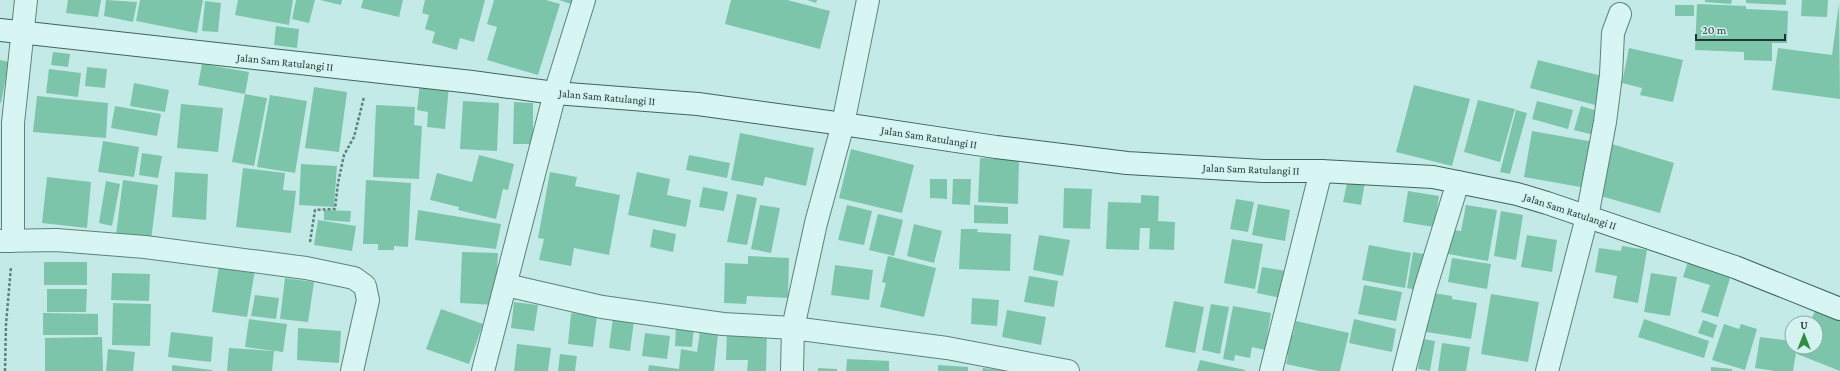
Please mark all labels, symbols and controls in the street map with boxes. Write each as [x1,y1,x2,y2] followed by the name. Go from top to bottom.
[1696,16,1785,42] scale bar
[1702,23,1727,37] text: 20 m
[235,51,334,74] street label: Jalan Sam Ratulangi II
[557,87,656,108] street label: Jalan Sam Ratulangi II
[879,123,978,151] street label: Jalan Sam Ratulangi II
[1201,161,1300,178] street label: Jalan Sam Ratulangi II
[1521,190,1618,233] street label: Jalan Sam Ratulangi II
[1784,315,1824,355] north arrow
[1800,319,1808,331] text: U

